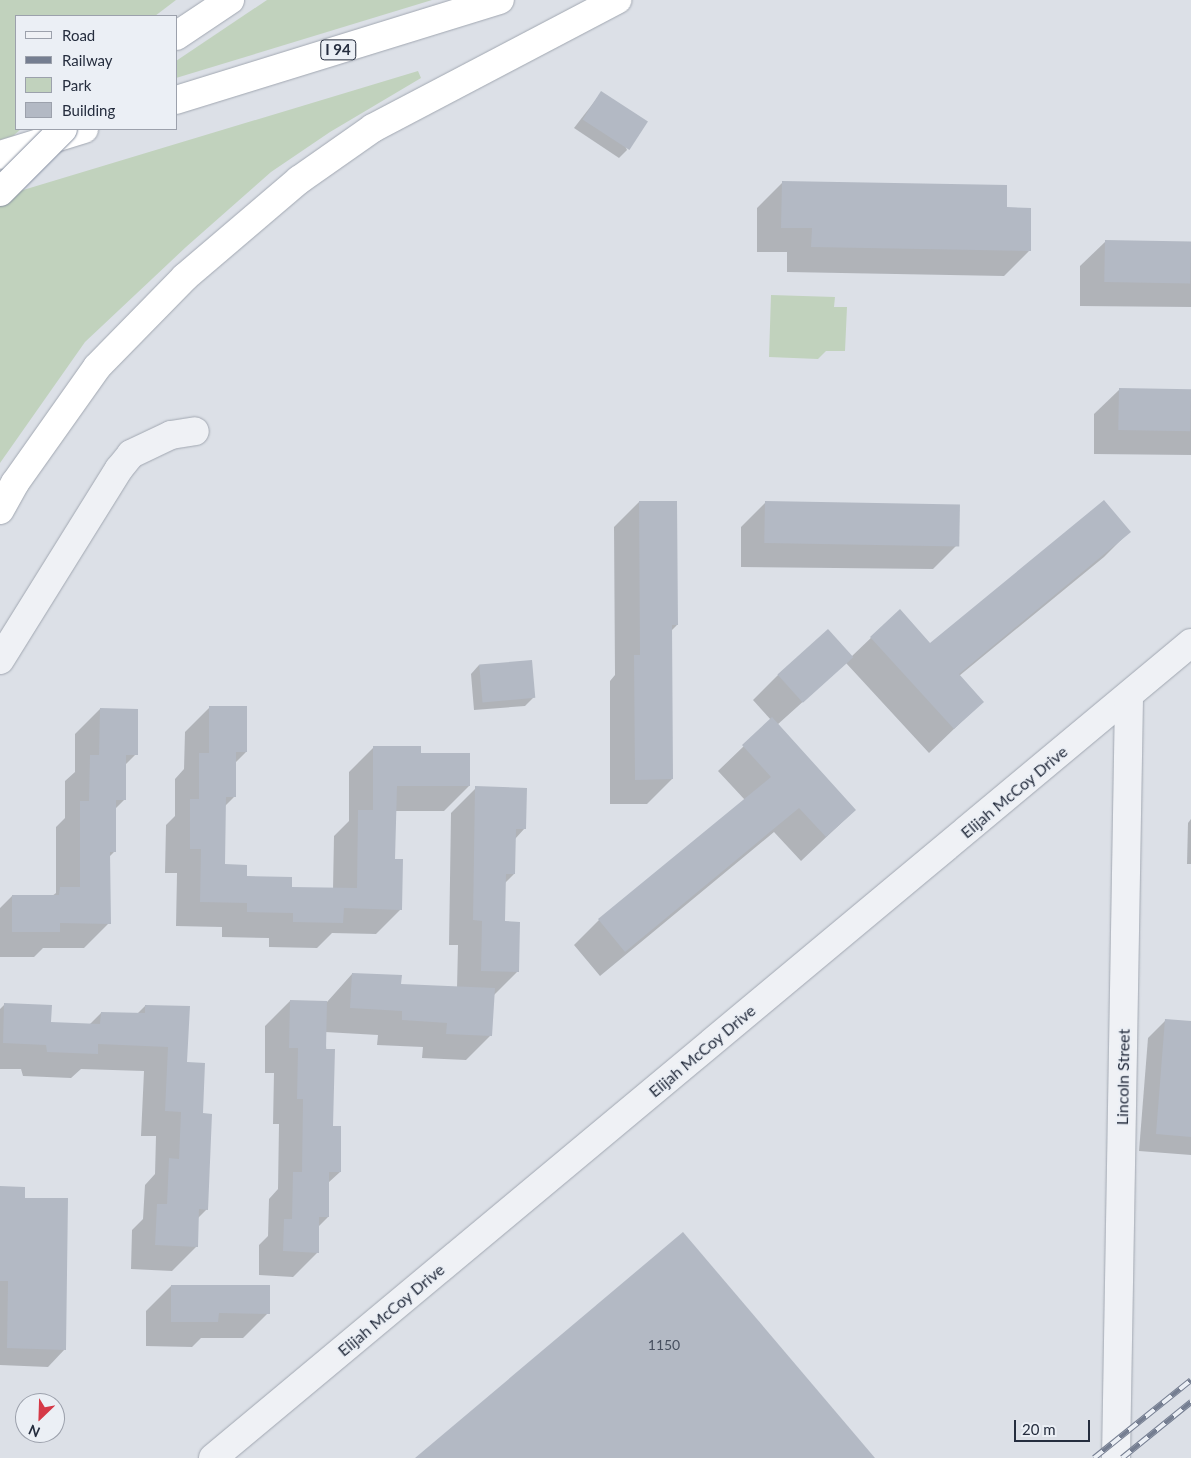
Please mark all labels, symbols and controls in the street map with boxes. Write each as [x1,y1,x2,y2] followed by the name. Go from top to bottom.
[15,15,178,130] legend
[62,26,95,44] text: Road
[319,38,357,62] road number: I 94
[62,51,113,69] text: Railway
[62,76,91,94] text: Park
[62,101,115,119] text: Building
[957,742,1071,842] street label: Elijah McCoy Drive
[645,1001,759,1101] street label: Elijah McCoy Drive
[1113,1029,1133,1125] street label: Lincoln Street
[334,1260,448,1360] street label: Elijah McCoy Drive
[648,1337,680,1353] house number: 1150
[15,1393,65,1443] north arrow
[1016,1410,1092,1442] scale bar
[1022,1420,1056,1438] text: 20 m
[26,1421,42,1441] text: N

